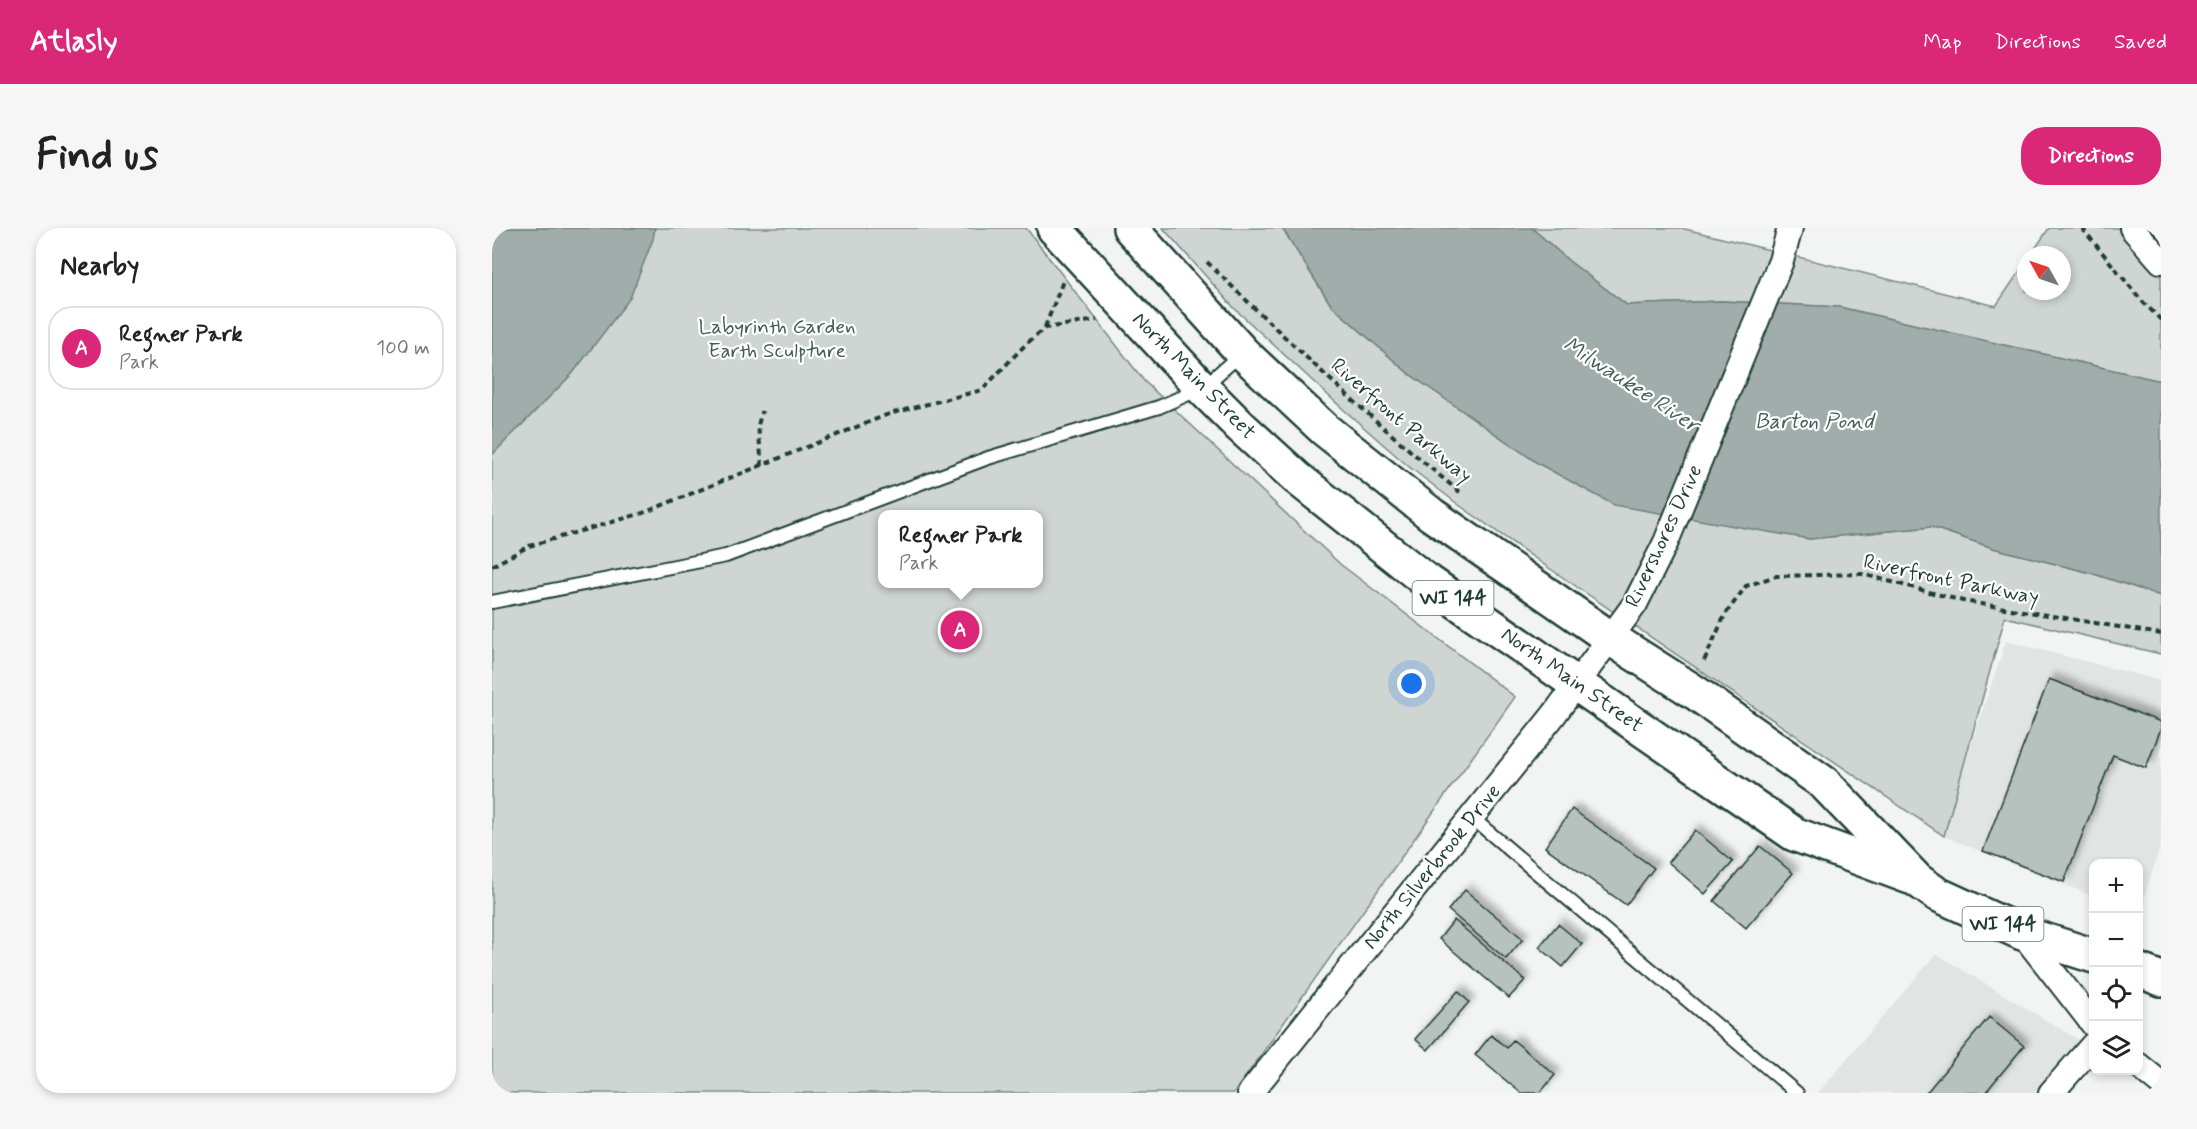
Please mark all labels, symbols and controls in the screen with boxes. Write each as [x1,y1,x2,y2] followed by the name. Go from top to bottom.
[30,24,118,61] text: Atlasly
[1923,28,1962,56] text: Map
[1995,28,2081,56] text: Directions
[2114,28,2167,56] text: Saved
[2021,127,2161,185] button: Directions
[36,129,158,184] text: Find us
[2017,246,2071,300] north arrow
[60,250,139,284] text: Nearby
[1126,306,1262,446] street label: North Main Street
[698,313,856,365] park label: Labyrinth Garden Earth Sculpture
[119,321,243,349] text: Regner Park
[1558,331,1707,441] water label: Milwaukee River
[75,335,88,362] text: A
[376,335,430,362] text: 100 m
[119,349,159,376] text: Park
[1324,352,1478,490] street label: Riverfront Parkway
[1755,408,1876,436] water label: Barton Pond
[1619,460,1709,612] street label: Rivershores Drive
[878,510,1043,588] popup
[899,522,1022,550] text: Regner Park
[1861,548,2041,612] street label: Riverfront Parkway
[899,550,939,577] text: Park
[1412,581,1494,615] road number: WI 144
[940,608,980,652] pin: A
[1495,621,1649,739] street label: North Main Street
[1397,669,1426,698] your location
[1357,779,1507,955] street label: North Silverbrook Drive
[2089,859,2143,1075] map controls
[2089,859,2143,913] button: +
[1962,907,2044,941] road number: WI 144
[2089,913,2143,967] button: −
[2089,967,2143,1021] button: locate
[2089,1021,2143,1075] button: layers

